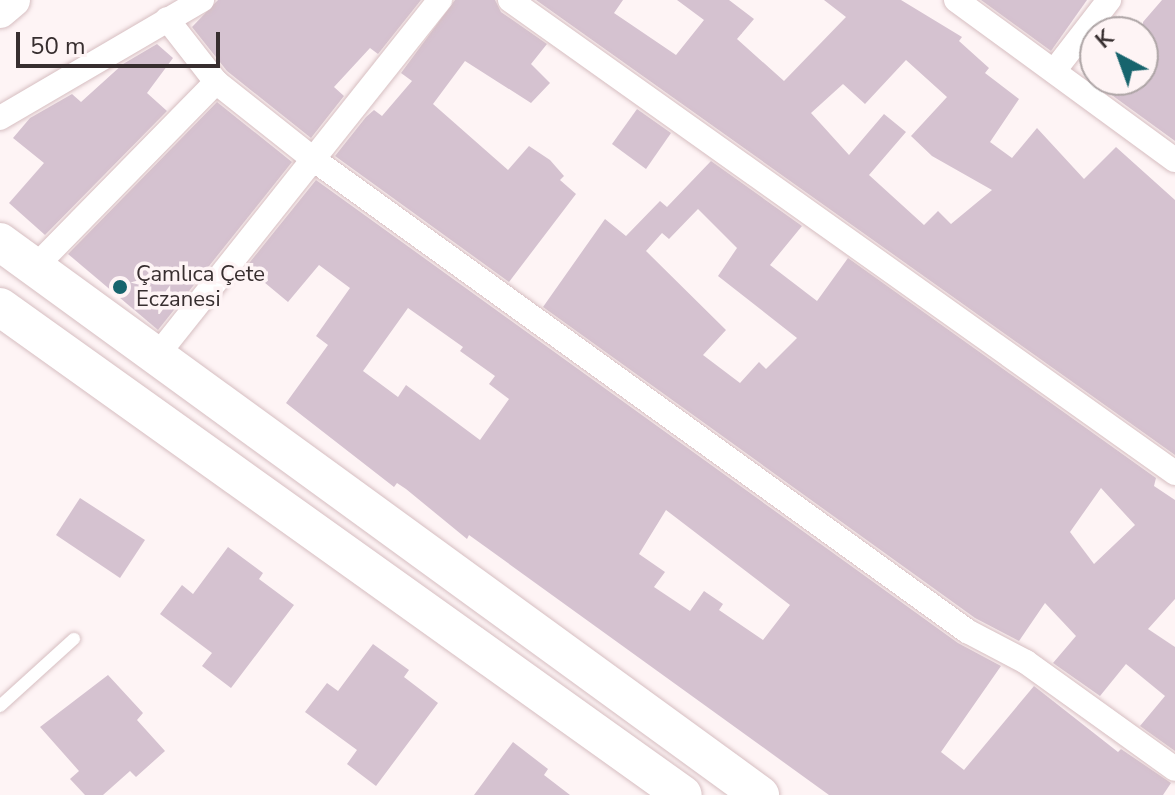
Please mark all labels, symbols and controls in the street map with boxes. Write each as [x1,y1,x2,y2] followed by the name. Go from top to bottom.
[20,16,224,66] scale bar
[1079,16,1159,96] north arrow
[1089,23,1120,56] text: K
[30,30,86,62] text: 50 m
[136,261,265,312] place label: Çamlıca Çete Eczanesi
[111,278,129,296] marker: Çamlıca Çete Eczanesi

